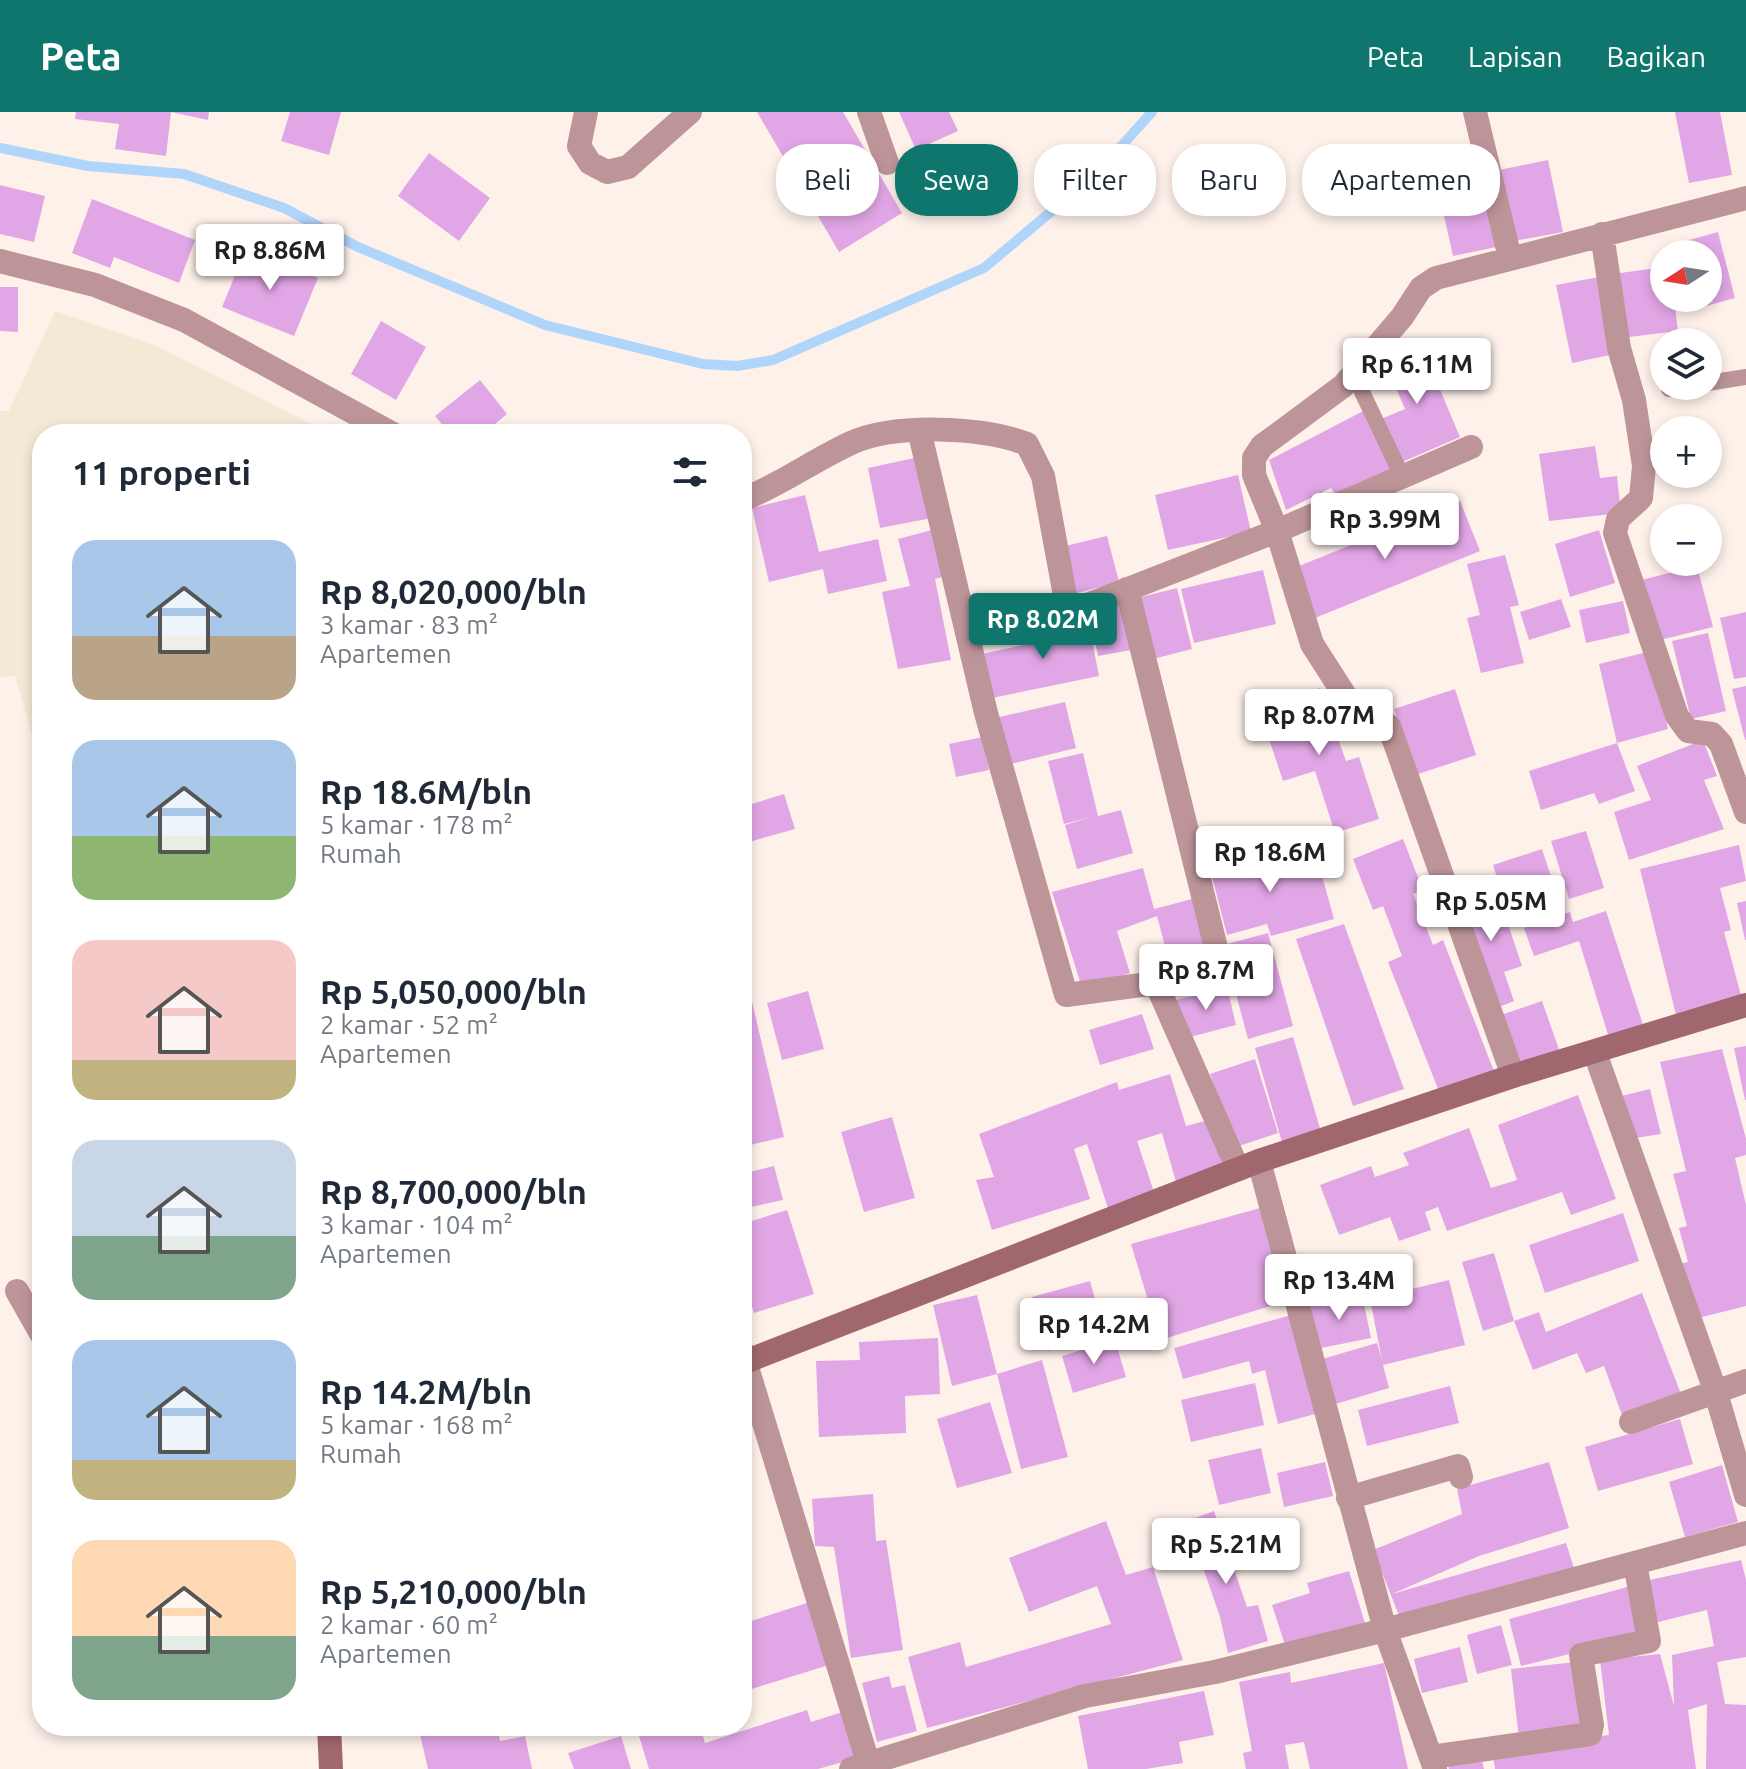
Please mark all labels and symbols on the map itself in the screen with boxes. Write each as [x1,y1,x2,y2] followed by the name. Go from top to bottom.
[187,224,353,292] pin: Rp 8.86M
[1650,240,1722,312] north arrow
[1334,338,1500,406] pin: Rp 6.11M
[1302,493,1468,561] pin: Rp 3.99M
[960,593,1126,661] pin: Rp 8.02M
[1236,689,1402,757] pin: Rp 8.07M
[1187,826,1353,894] pin: Rp 18.6M
[1408,875,1574,943] pin: Rp 5.05M
[1132,944,1280,1012] pin: Rp 8.7M
[1256,1254,1422,1322] pin: Rp 13.4M
[1011,1298,1177,1366] pin: Rp 14.2M
[1143,1518,1309,1586] pin: Rp 5.21M

